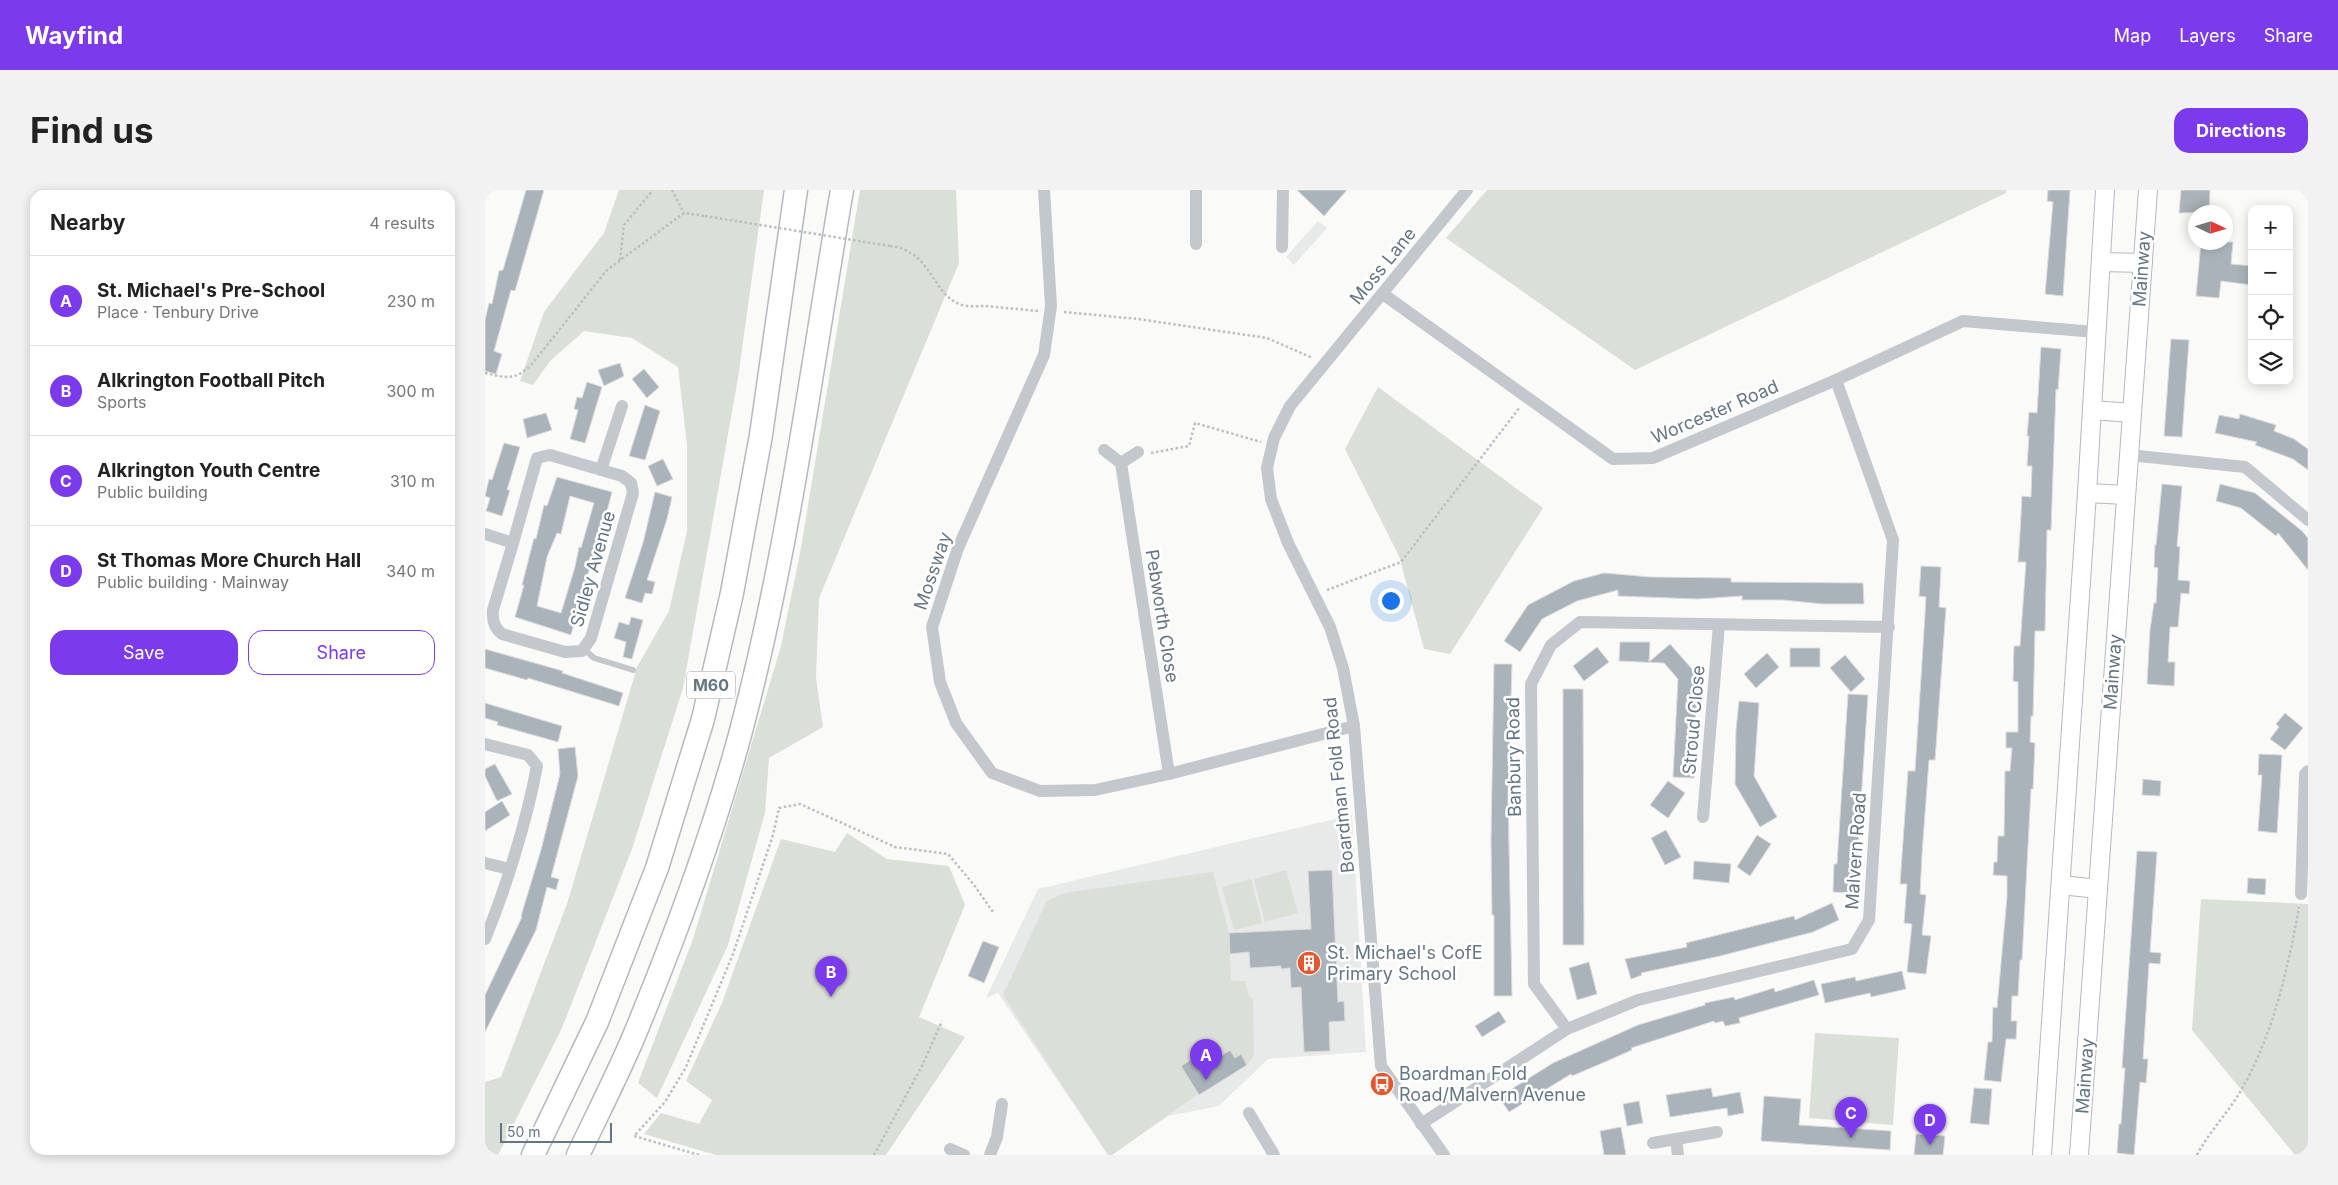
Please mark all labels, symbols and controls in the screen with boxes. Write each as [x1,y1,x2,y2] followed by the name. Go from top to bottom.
[25,21,123,50] text: Wayfind
[2114,25,2151,46] text: Map
[2179,25,2236,46] text: Layers
[2264,25,2313,46] text: Share
[2174,108,2308,153] button: Directions
[30,109,154,151] text: Find us
[2188,205,2233,250] north arrow
[2248,205,2293,385] map controls
[2248,205,2293,250] button: +
[50,210,125,235] text: Nearby
[370,213,435,233] text: 4 results
[1345,223,1420,308] street label: Moss Lane
[2128,230,2155,308] street label: Mainway
[2248,250,2293,295] button: −
[97,279,325,302] text: St. Michael's Pre-School
[60,291,72,311] text: A
[387,291,435,311] text: 230 m
[2248,295,2293,340] button: locate
[97,302,259,322] text: Place · Tenbury Drive
[2248,340,2293,385] button: layers
[97,369,325,392] text: Alkrington Football Pitch
[1648,375,1781,448] street label: Worcester Road
[61,381,71,401] text: B
[386,381,435,401] text: 300 m
[97,392,146,412] text: Sports
[97,459,320,482] text: Alkrington Youth Centre
[60,471,72,491] text: C
[390,471,435,491] text: 310 m
[97,482,208,502] text: Public building
[566,508,619,629] street label: Sidley Avenue
[909,529,956,612] street label: Mossway
[1142,548,1183,684] street label: Pebworth Close
[97,549,361,572] text: St Thomas More Church Hall
[60,561,72,581] text: D
[386,561,435,581] text: 340 m
[97,572,289,592] text: Public building · Mainway
[1378,588,1404,614] your location
[50,630,238,675] button: Save
[248,630,435,675] button: Share
[2099,633,2126,711] street label: Mainway
[1678,664,1709,776] street label: Stroud Close
[687,672,735,698] road number: M60
[1319,696,1358,874] street label: Boardman Fold Road
[1502,697,1525,817] street label: Banbury Road
[1841,792,1870,910] street label: Malvern Road
[1327,942,1483,984] place label: St. Michael's CofE Primary School
[1296,950,1322,976] building icon: St. Michael's CofE Primary School
[815,956,847,997] pin: B
[2071,1037,2098,1115] street label: Mainway
[1190,1039,1222,1080] pin: A
[1399,1063,1586,1105] place label: Boardman Fold Road/Malvern Avenue
[1369,1071,1395,1097] bus stop icon: Boardman Fold Road/Malvern Avenue
[1835,1097,1867,1138] pin: C
[1914,1104,1946,1145] pin: D
[500,1120,613,1143] scale bar
[507,1123,541,1140] text: 50 m

